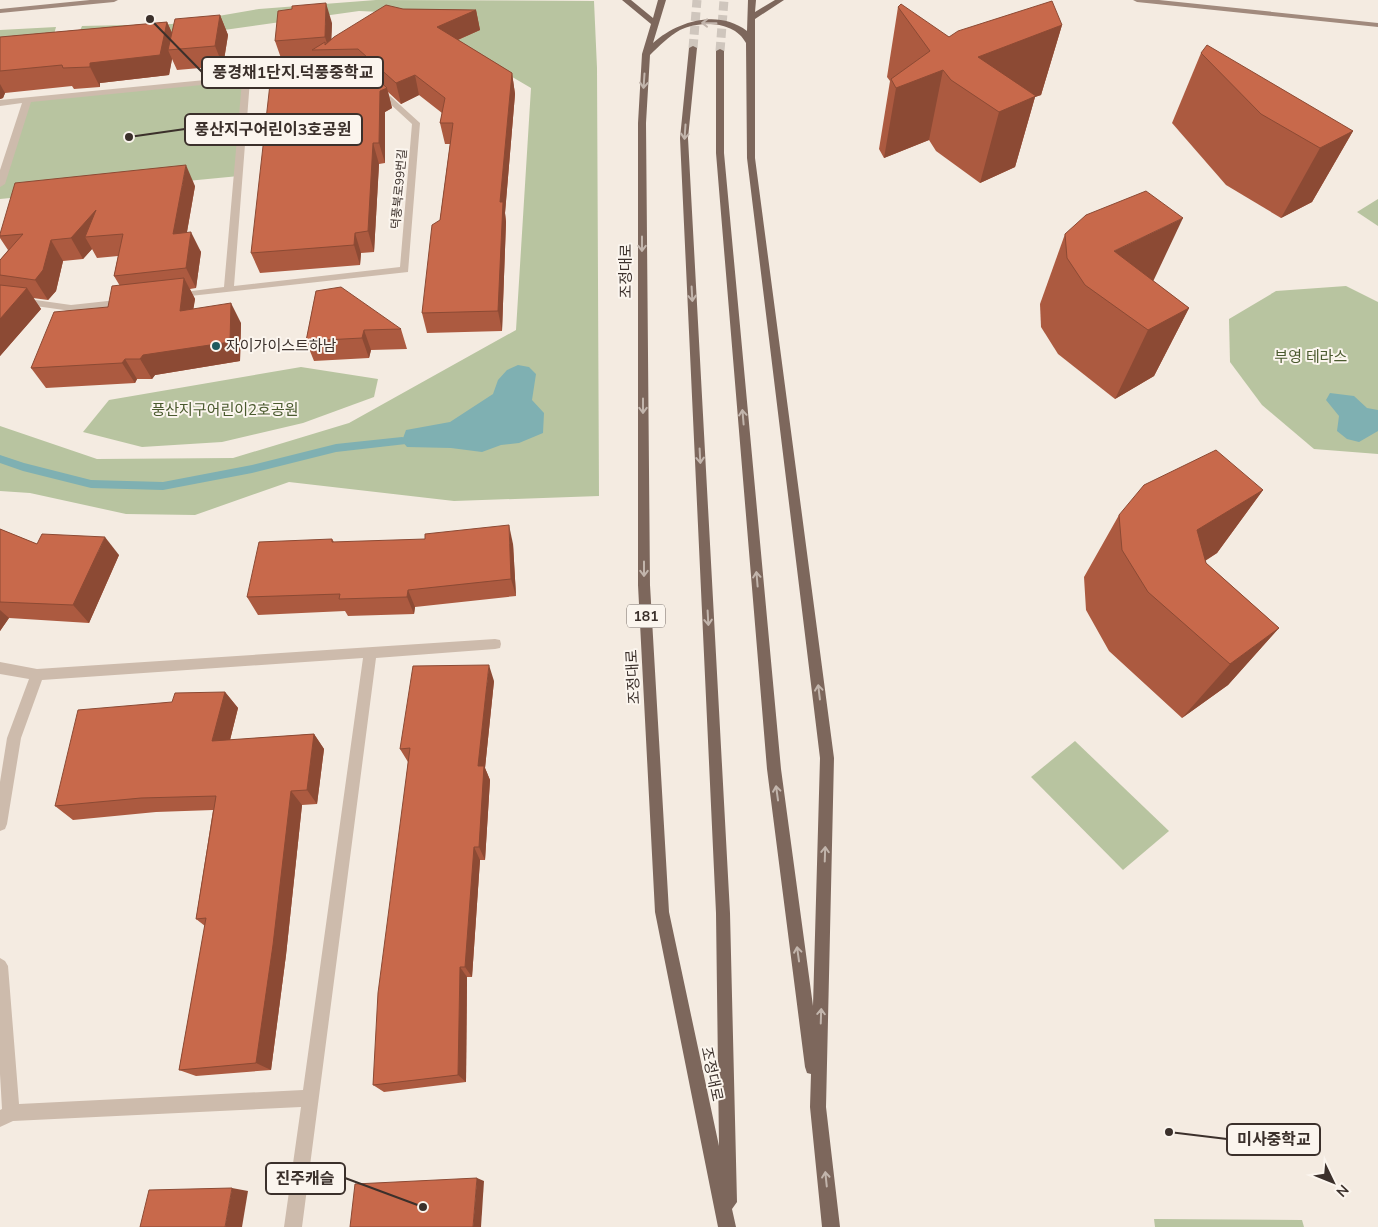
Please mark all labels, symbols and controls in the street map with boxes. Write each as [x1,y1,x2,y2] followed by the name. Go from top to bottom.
[701,18,717,27] one-way arrow
[202,57,383,88] callout: 풍경채1단지.덕풍중학교
[213,62,374,84] text: 풍경채1단지.덕풍중학교
[640,73,649,89] one-way arrow
[185,114,362,145] callout: 풍산지구어린이3호공원
[195,119,351,141] text: 풍산지구어린이3호공원
[680,123,690,139] one-way arrow
[388,148,410,230] street label: 덕풍북로99번길
[637,235,647,251] one-way arrow
[616,243,636,299] street label: 조정대로
[688,286,697,302] one-way arrow
[226,336,337,356] place label: 자이가이스트하남
[210,340,222,352] marker: 자이가이스트하남
[1275,347,1348,367] park label: 부영 테라스
[638,398,648,414] one-way arrow
[151,400,299,420] park label: 풍산지구어린이2호공원
[738,410,748,426] one-way arrow
[696,448,705,464] one-way arrow
[639,560,649,576] one-way arrow
[752,571,762,587] one-way arrow
[627,604,665,628] road number: 181
[704,610,713,626] one-way arrow
[622,649,644,705] street label: 조정대로
[814,684,824,700] one-way arrow
[772,786,782,802] one-way arrow
[820,846,830,862] one-way arrow
[793,947,803,963] one-way arrow
[816,1009,825,1025] one-way arrow
[696,1045,728,1103] street label: 조정대로
[1227,1124,1320,1155] callout: 미사중학교
[1237,1129,1311,1151] text: 미사중학교
[1308,1157,1358,1207] north arrow
[266,1163,345,1194] callout: 진주캐슬
[276,1168,335,1190] text: 진주캐슬
[821,1171,831,1187] one-way arrow
[1332,1180,1353,1201] text: N

